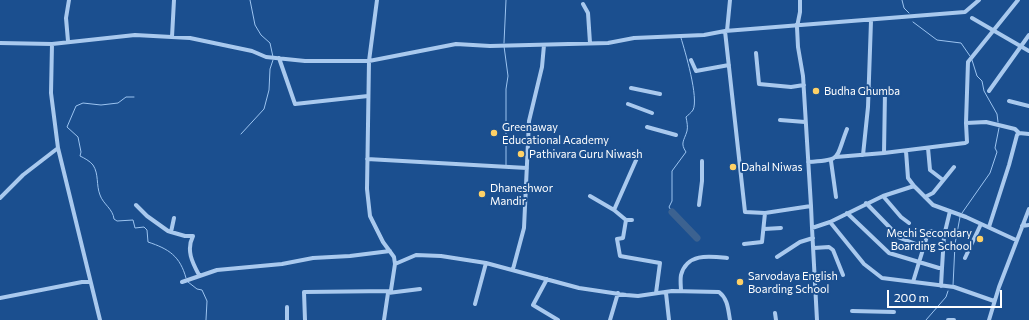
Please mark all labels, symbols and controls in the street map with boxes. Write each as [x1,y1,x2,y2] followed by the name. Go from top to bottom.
[824,84,900,98] place label: Budha Ghumba
[811,86,821,96] marker: Budha Ghumba
[502,120,609,146] place label: Greenaway Educational Academy
[489,128,499,138] marker: Greenaway Educational Academy
[529,147,642,161] place label: Pathivara Guru Niwash
[516,149,526,159] marker: Pathivara Guru Niwash
[741,160,802,174] place label: Dahal Niwas
[728,162,738,172] marker: Dahal Niwas
[490,181,553,207] place label: Dhaneshwor Mandir
[477,189,487,199] marker: Dhaneshwor Mandir
[886,226,972,252] place label: Mechi Secondary Boarding School
[975,234,985,244] marker: Mechi Secondary Boarding School
[748,269,838,295] place label: Sarvodaya English Boarding School
[735,277,745,287] marker: Sarvodaya English Boarding School
[889,282,1004,308] scale bar
[894,290,929,304] text: 200 m

